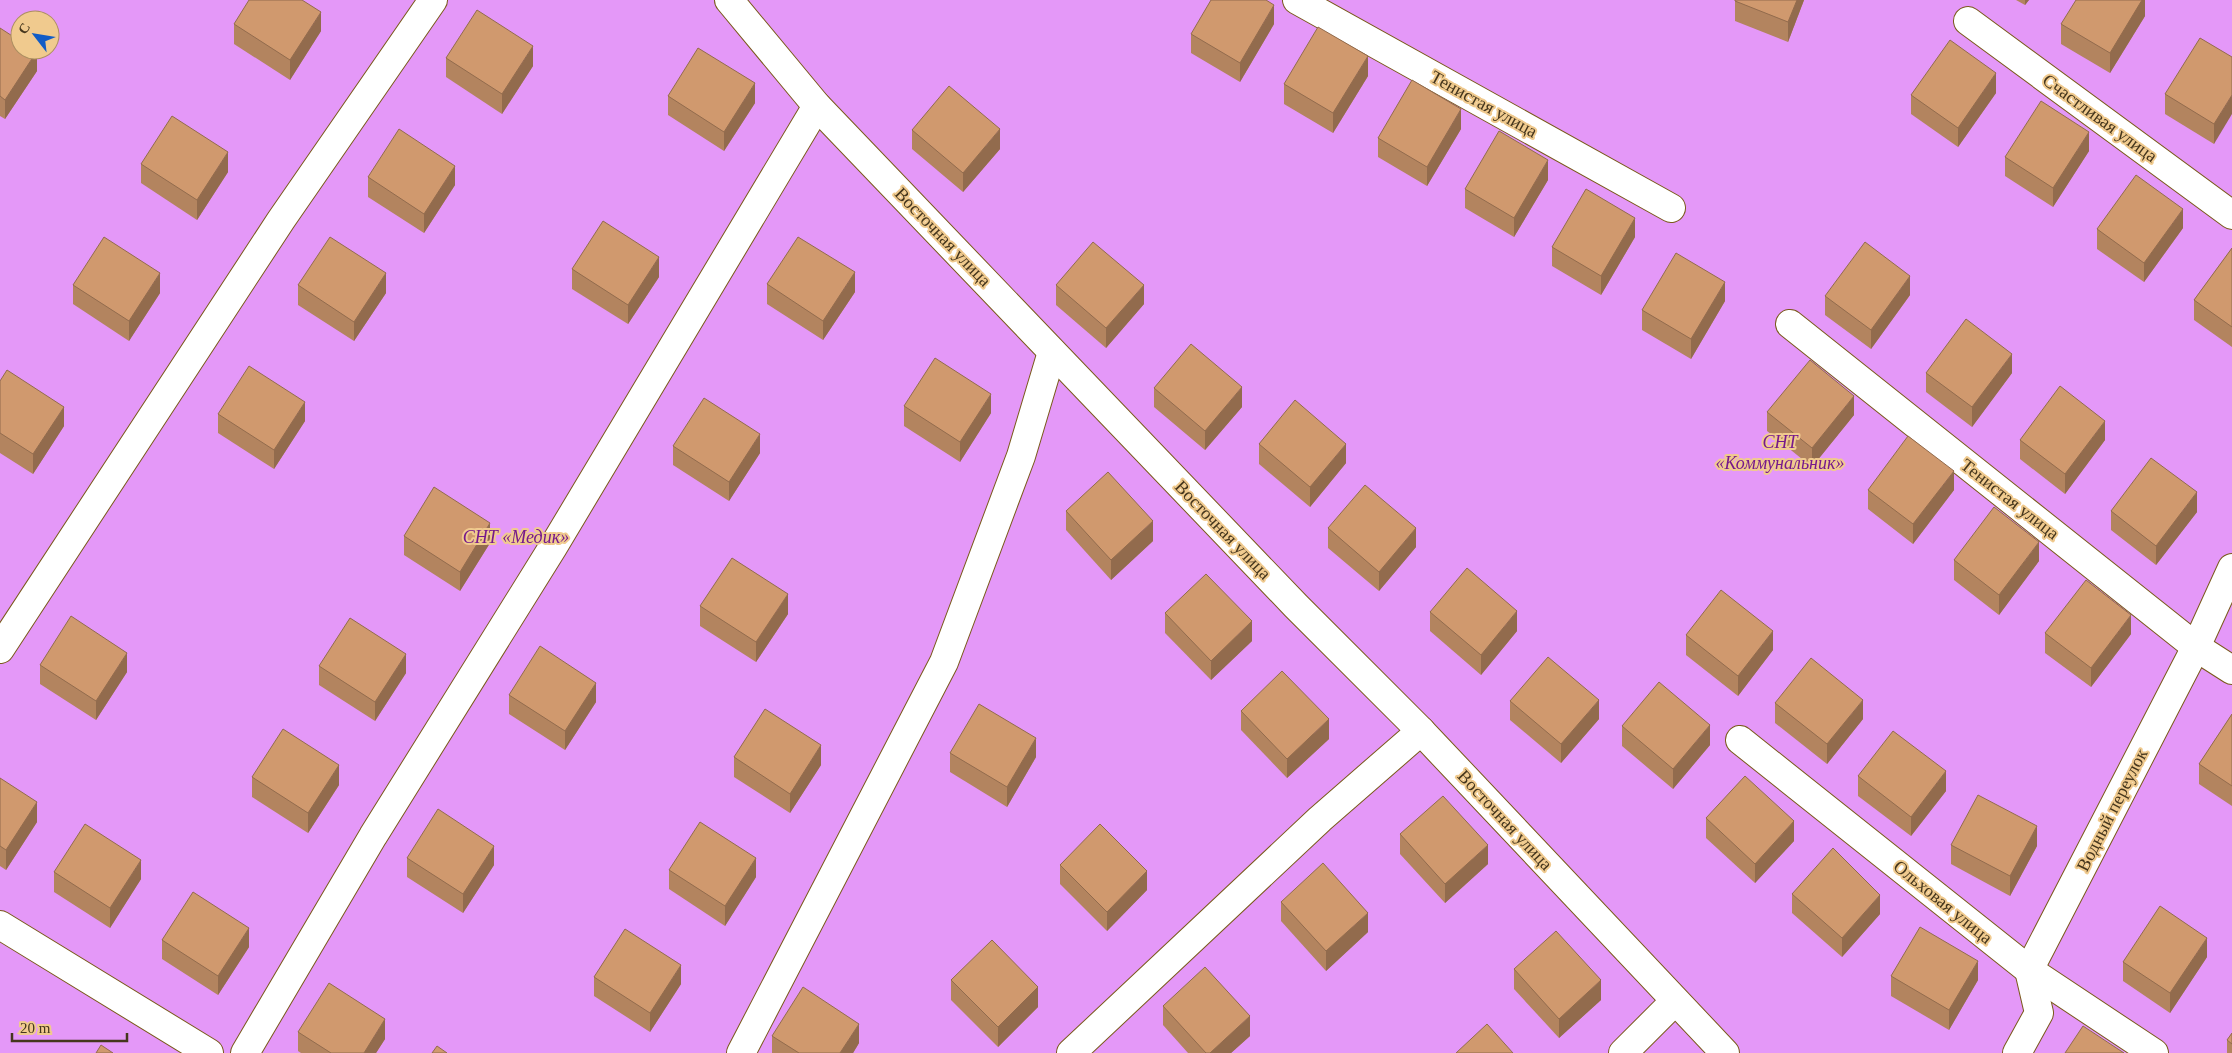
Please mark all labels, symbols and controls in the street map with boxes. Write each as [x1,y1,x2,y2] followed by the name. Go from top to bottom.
[10,10,60,60] north arrow
[15,20,33,37] text: С
[1427,66,1541,142] street label: Тенистая улица
[2039,70,2161,166] street label: Счастливая улица
[891,183,995,291] street label: Восточная улица
[1716,432,1844,473] park label: СНТ «Коммунальник»
[1957,455,2063,543] street label: Тенистая улица
[1171,476,1275,584] street label: Восточная улица
[463,527,569,547] park label: СНТ «Медик»
[2073,745,2152,875] street label: Водный переулок
[1454,766,1556,874] street label: Восточная улица
[1890,856,1996,948] street label: Ольховая улица
[12,1010,128,1042] scale bar
[20,1020,51,1036] text: 20 m

